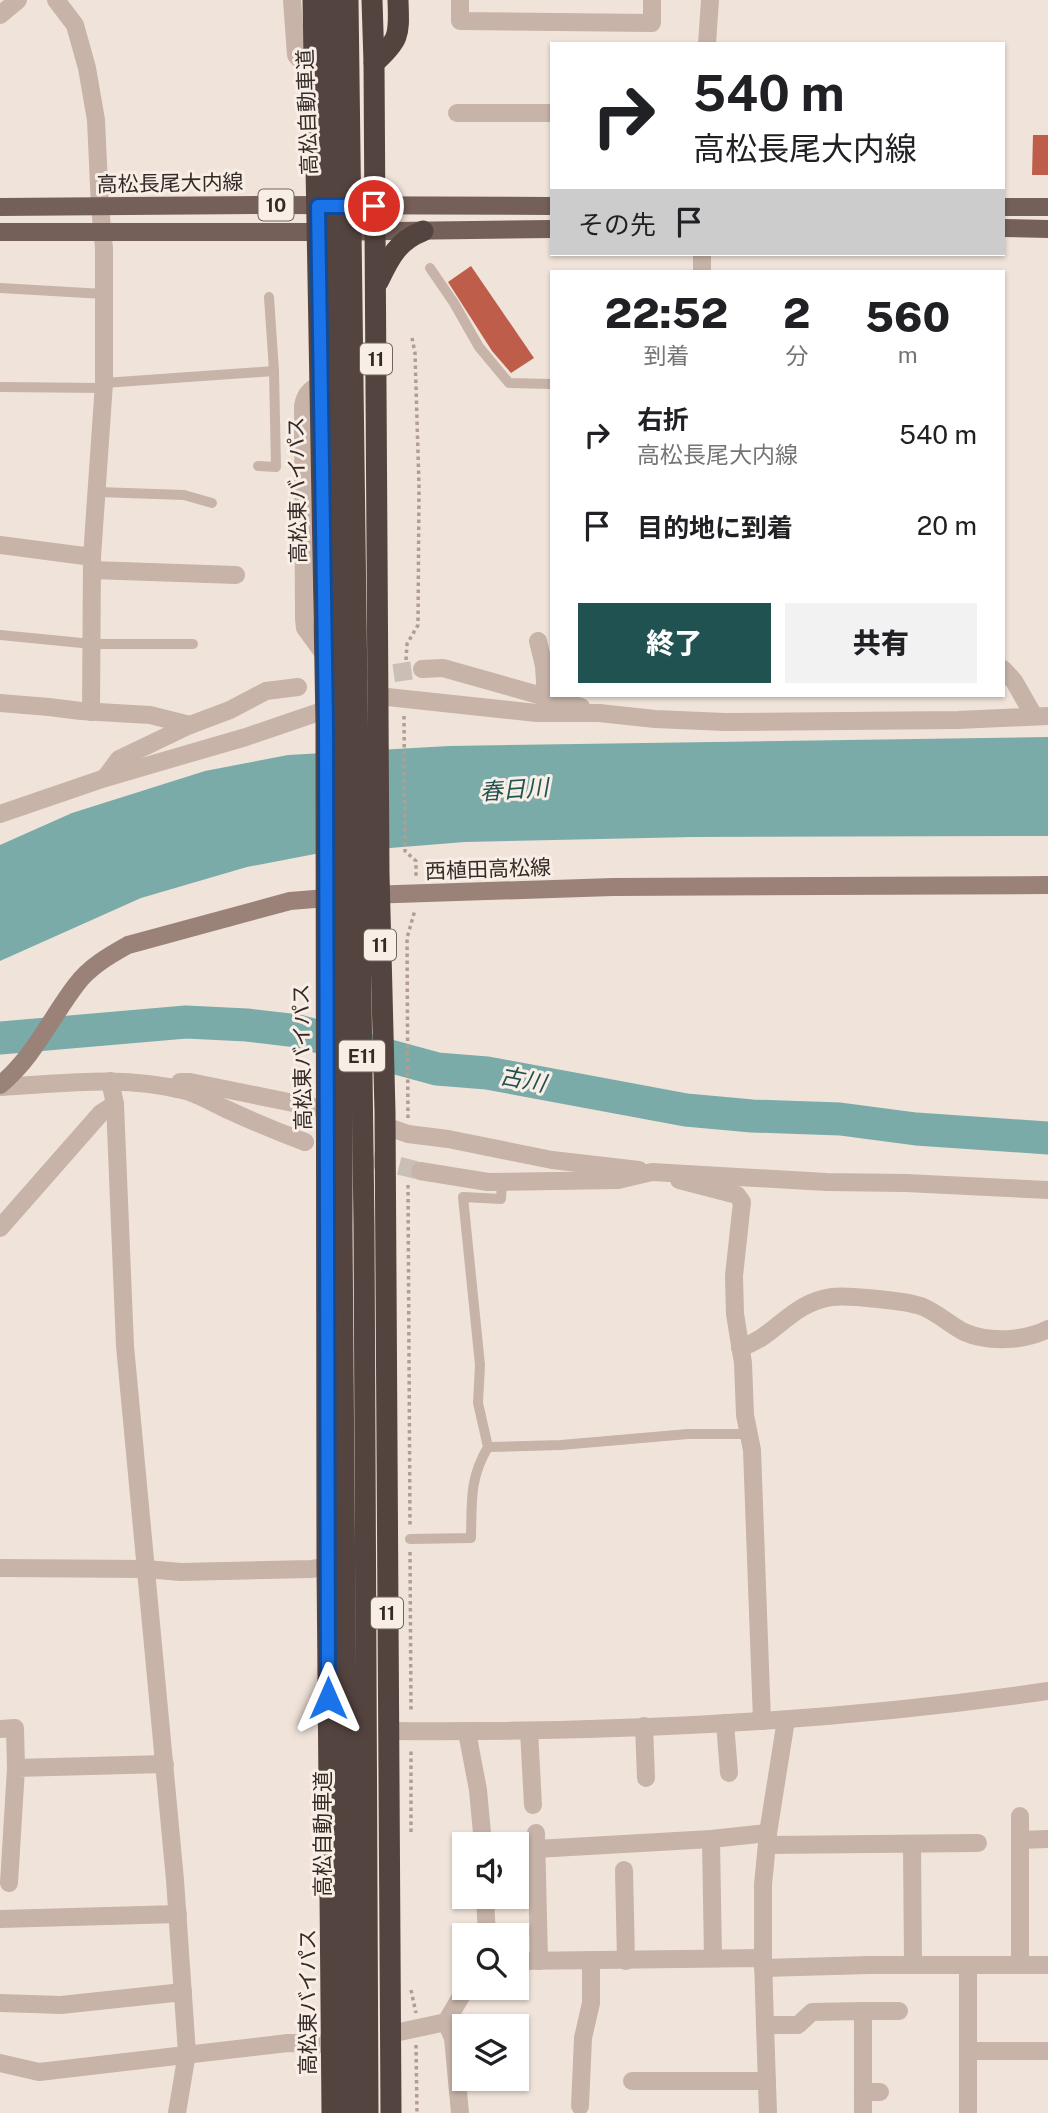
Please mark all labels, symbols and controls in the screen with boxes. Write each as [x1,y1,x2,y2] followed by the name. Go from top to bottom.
[292,49,322,175] street label: 高松自動車道
[693,64,845,122] text: 540 m
[578,70,669,161] icon: right
[693,130,917,167] text: 高松長尾大内線
[96,169,244,197] street label: 高松長尾大内線
[344,176,404,236] pin
[355,187,393,225] icon: arrive
[258,190,294,220] road number: 10
[670,203,708,241] icon: arrive
[578,209,656,240] text: その先
[605,288,728,337] text: 22:52
[783,288,810,337] text: 2
[865,292,950,341] text: 560
[898,341,918,368] text: m
[643,342,689,369] text: 到着
[785,342,808,369] text: 分
[360,344,392,374] road number: 11
[637,404,689,435] text: 右折
[283,416,311,564] street label: 高松東バイパス
[578,416,616,454] icon: right
[899,419,977,450] text: 540 m
[637,441,798,468] text: 高松長尾大内線
[578,507,616,545] icon: arrive
[917,510,977,541] text: 20 m
[637,512,793,543] text: 目的地に到着
[578,603,771,683] button: 終了
[785,603,977,683] button: 共有
[479,773,552,805] water label: 春日川
[425,854,551,884] street label: 西植田高松線
[364,930,396,960] road number: 11
[288,983,316,1131] street label: 高松東バイパス
[339,1040,385,1072] road number: E11
[498,1061,551,1097] water label: 古川
[371,1597,403,1628] road number: 11
[291,1661,365,1735] position arrow
[310,1771,335,1897] street label: 高松自動車道
[452,1832,529,2091] map controls
[452,1832,529,1909] button: sound
[452,1923,529,2000] button: search
[295,1929,320,2075] street label: 高松東バイパス
[452,2014,529,2091] button: layers

